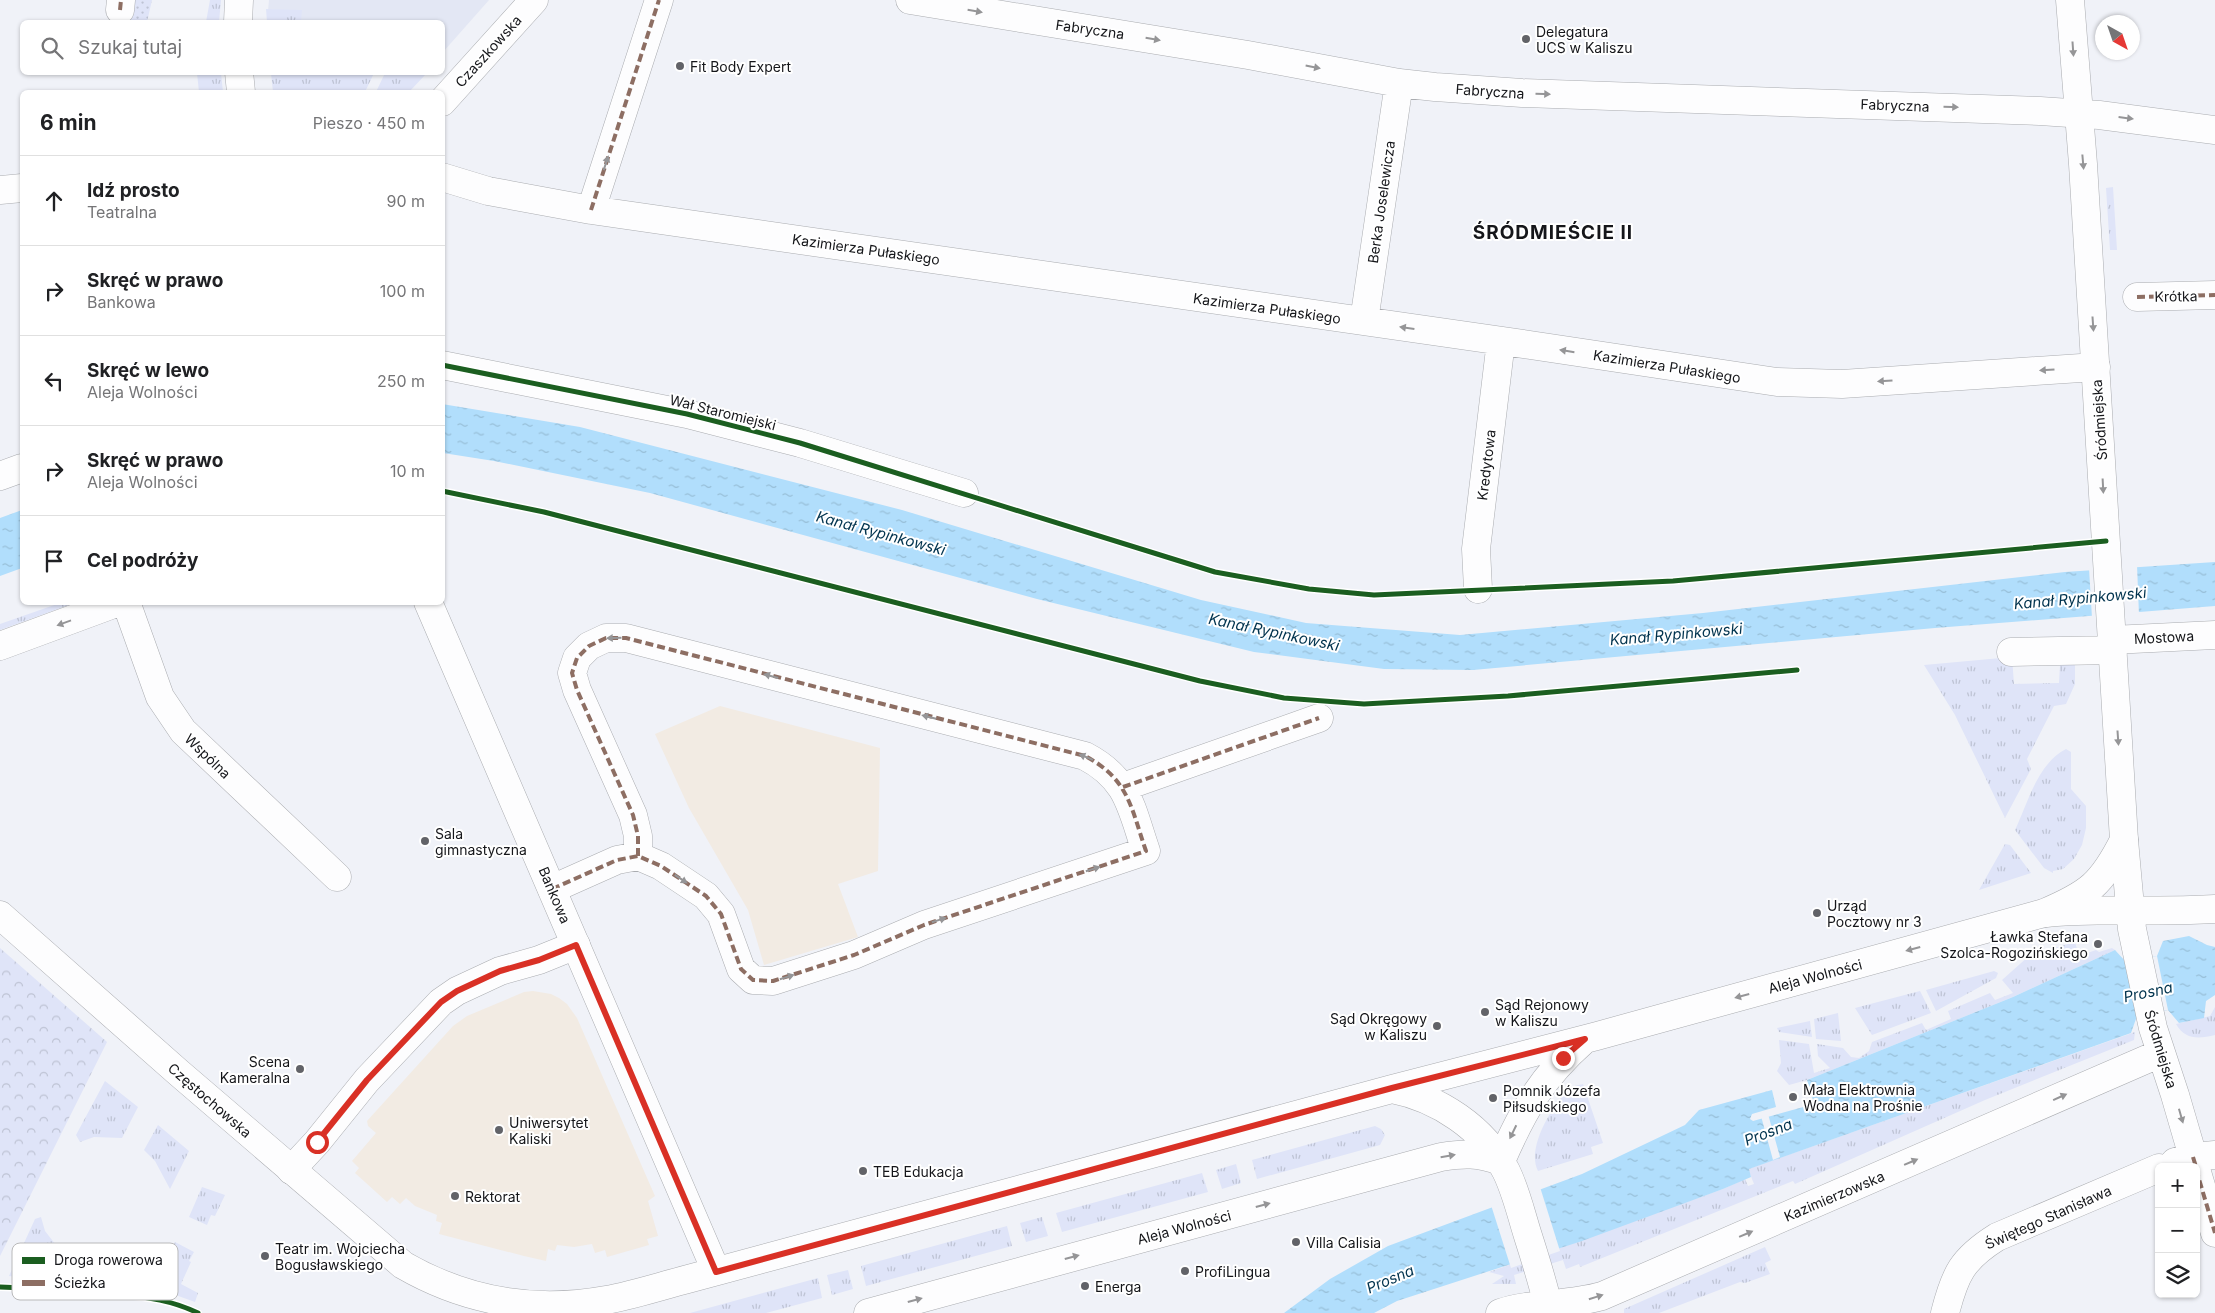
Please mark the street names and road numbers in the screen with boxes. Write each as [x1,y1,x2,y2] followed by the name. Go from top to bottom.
[451,12,525,90] street label: Czaszkowska
[1055,16,1125,42] street label: Fabryczna
[1455,80,1525,102] street label: Fabryczna
[1860,95,1930,115] street label: Fabryczna
[1364,140,1398,264] street label: Berka Joselewicza
[791,230,941,268] street label: Kazimierza Pułaskiego
[2154,287,2198,305] street label: Krótka
[1192,289,1342,327] street label: Kazimierza Pułaskiego
[1592,346,1742,386] street label: Kazimierza Pułaskiego
[2088,379,2110,461] street label: Śródmiejska
[668,391,778,433] street label: Wał Staromiejski
[1473,429,1499,501] street label: Kredytowa
[2133,627,2195,647] street label: Mostowa
[182,730,234,782] street label: Wspólna
[535,864,575,926] street label: Bankowa
[1766,955,1864,997] street label: Aleja Wolności
[2141,1008,2181,1090] street label: Śródmiejska
[165,1059,255,1141] street label: Częstochowska
[1781,1167,1887,1225] street label: Kazimierzowska
[1982,1181,2114,1253] street label: Świętego Stanisława
[1135,1206,1233,1248] street label: Aleja Wolności

